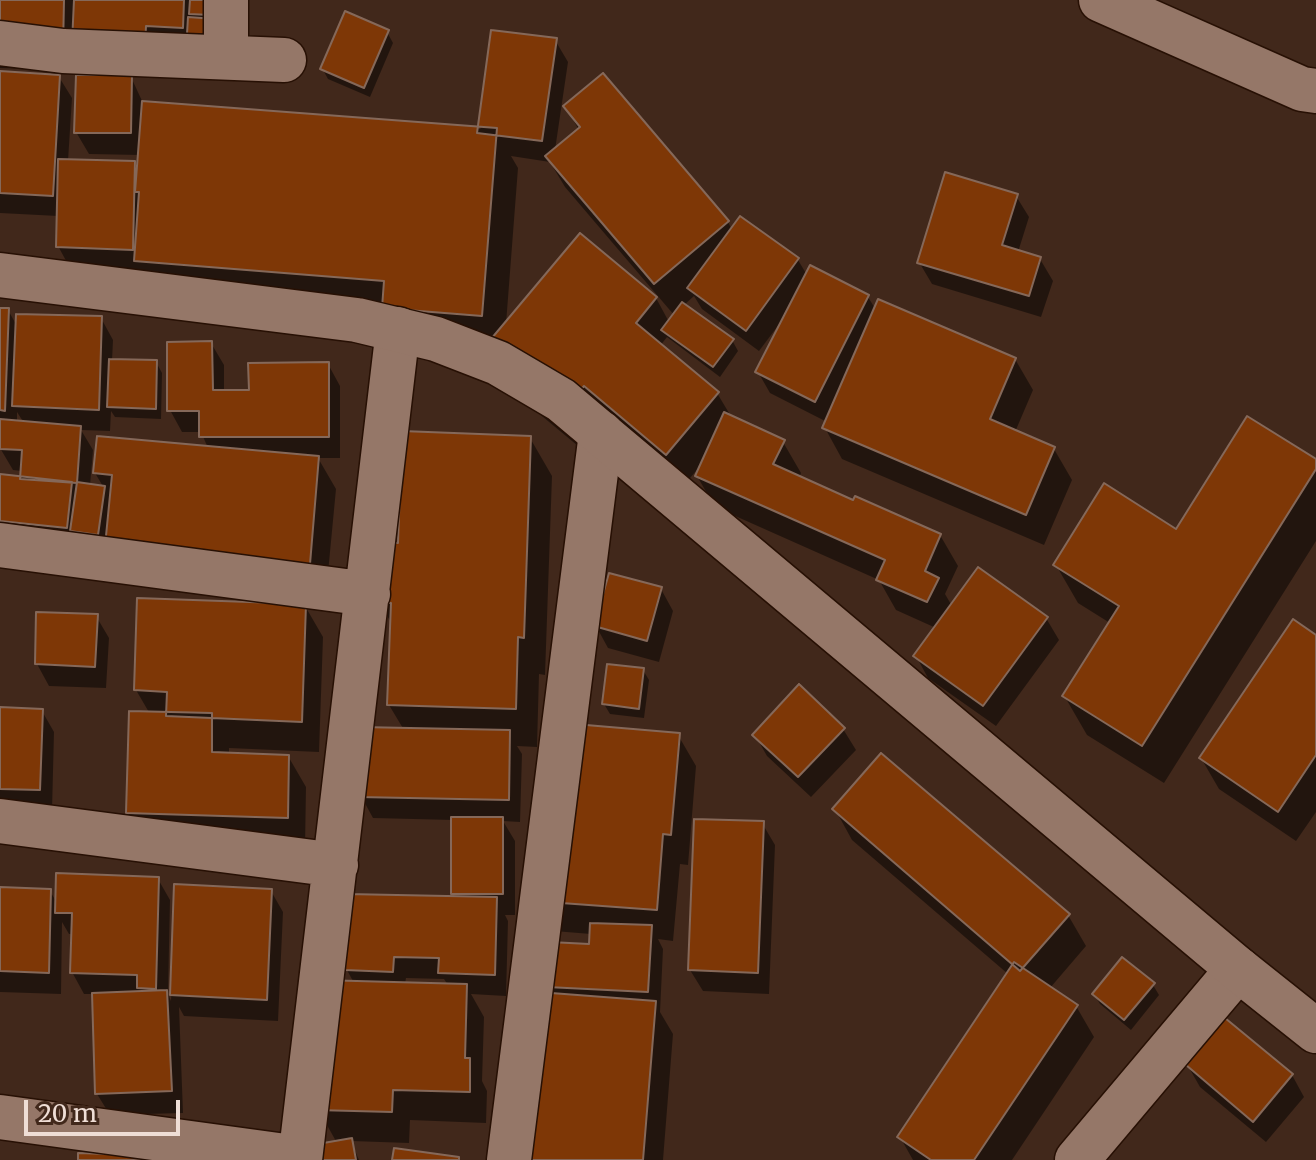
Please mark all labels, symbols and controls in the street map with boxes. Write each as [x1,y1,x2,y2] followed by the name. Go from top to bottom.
[28,1084,184,1134] scale bar
[38,1098,97,1129] text: 20 m

